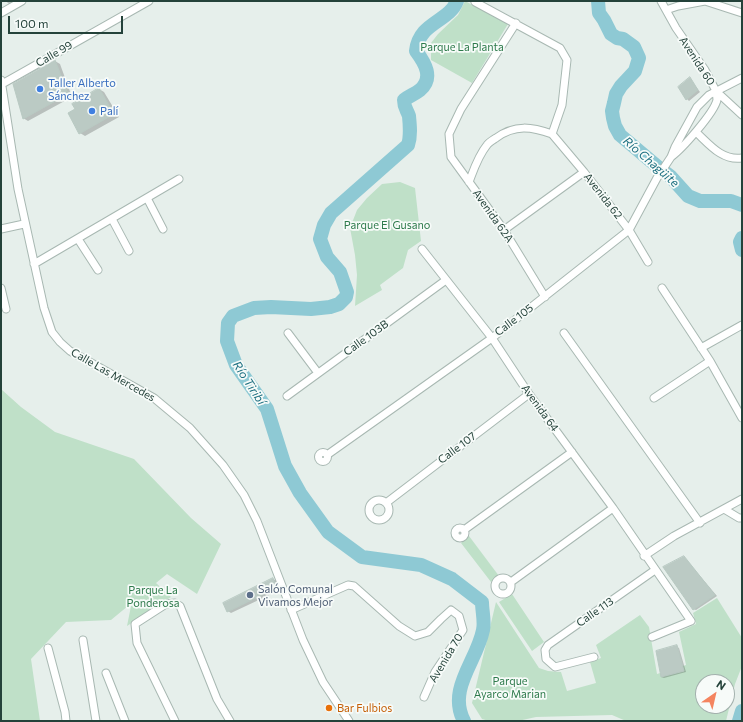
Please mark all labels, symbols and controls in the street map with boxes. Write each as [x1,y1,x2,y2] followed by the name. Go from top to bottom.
[10,8,125,34] scale bar
[15,16,49,30] text: 100 m
[676,34,718,88] street label: Avenida 60
[33,38,75,70] street label: Calle 99
[420,40,504,54] park label: Parque La Planta
[48,76,116,102] place label: Taller Alberto Sánchez
[35,84,45,94] marker: Taller Alberto Sánchez
[100,104,118,118] place label: Palí
[87,106,97,116] marker: Palí
[620,134,682,190] water label: Río Chagüite
[581,170,625,222] street label: Avenida 62
[470,187,516,245] street label: Avenida 62A
[344,218,430,232] park label: Parque El Gusano
[492,301,536,339] street label: Calle 105
[341,317,391,359] street label: Calle 103B
[69,346,157,404] street label: Calle Las Mercedes
[230,358,268,408] water label: Río Tiribí
[518,382,562,434] street label: Avenida 64
[435,429,479,467] street label: Calle 107
[258,582,333,608] place label: Salón Comunal Vivamos Mejor
[126,583,180,609] park label: Parque La Ponderosa
[245,590,255,600] marker: Salón Comunal Vivamos Mejor
[574,594,616,630] street label: Calle 113
[426,631,466,685] street label: Avenida 70
[474,674,546,700] park label: Parque Ayarco Marian
[695,674,735,714] north arrow
[714,677,728,692] text: N
[337,701,392,715] place label: Bar Fulbios
[324,703,334,713] marker: Bar Fulbios

